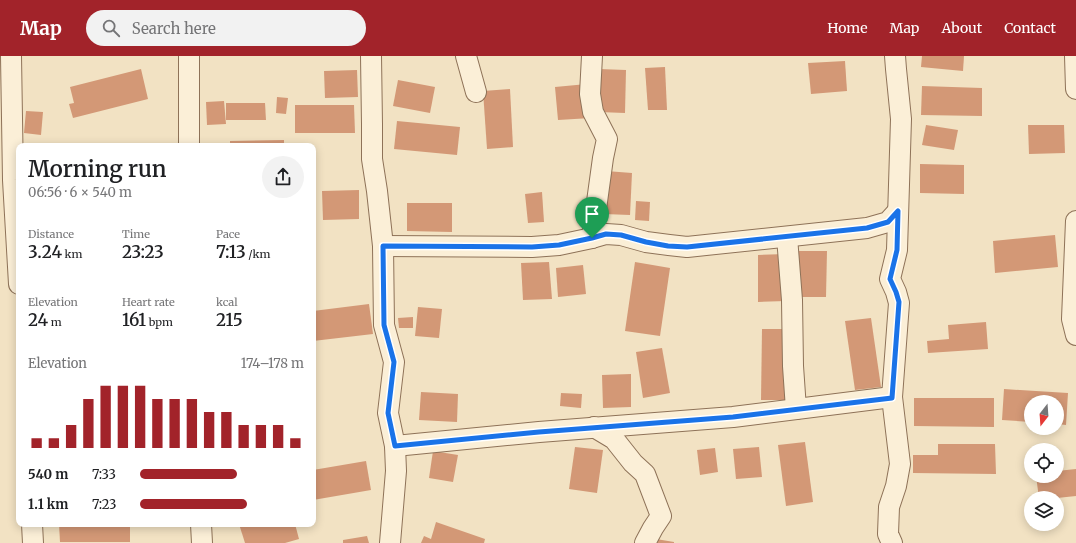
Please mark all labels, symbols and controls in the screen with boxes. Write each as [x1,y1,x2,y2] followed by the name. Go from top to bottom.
[86,10,366,46] search box
[20,16,62,40] text: Map
[100,17,122,39] icon: search
[132,19,216,38] text: Search here
[827,19,868,37] text: Home
[890,19,919,37] text: Map
[941,19,982,37] text: About
[1004,19,1056,37] text: Contact
[28,155,167,183] text: Morning run
[262,156,304,198] button: share
[28,184,132,201] text: 06:56 · 6 × 540 m
[575,197,609,238] pin
[581,203,603,225] icon: arrive
[28,227,74,241] text: Distance
[122,227,150,241] text: Time
[216,227,240,241] text: Pace
[28,241,62,263] text: 3.24
[122,241,164,263] text: 23:23
[216,241,246,263] text: 7:13
[62,247,83,261] text: km
[246,247,271,261] text: /km
[28,295,78,309] text: Elevation
[122,295,175,309] text: Heart rate
[216,295,238,309] text: kcal
[28,309,48,331] text: 24
[122,309,146,331] text: 161
[216,309,243,331] text: 215
[48,315,62,329] text: m
[146,315,173,329] text: bpm
[28,355,87,372] text: Elevation
[241,355,304,372] text: 174–178 m
[1024,395,1064,435] north arrow
[1024,395,1064,531] map controls
[1024,443,1064,483] button: locate
[28,466,68,483] text: 540 m
[92,466,116,483] text: 7:33
[1024,491,1064,531] button: layers
[28,496,68,513] text: 1.1 km
[92,496,116,513] text: 7:23

